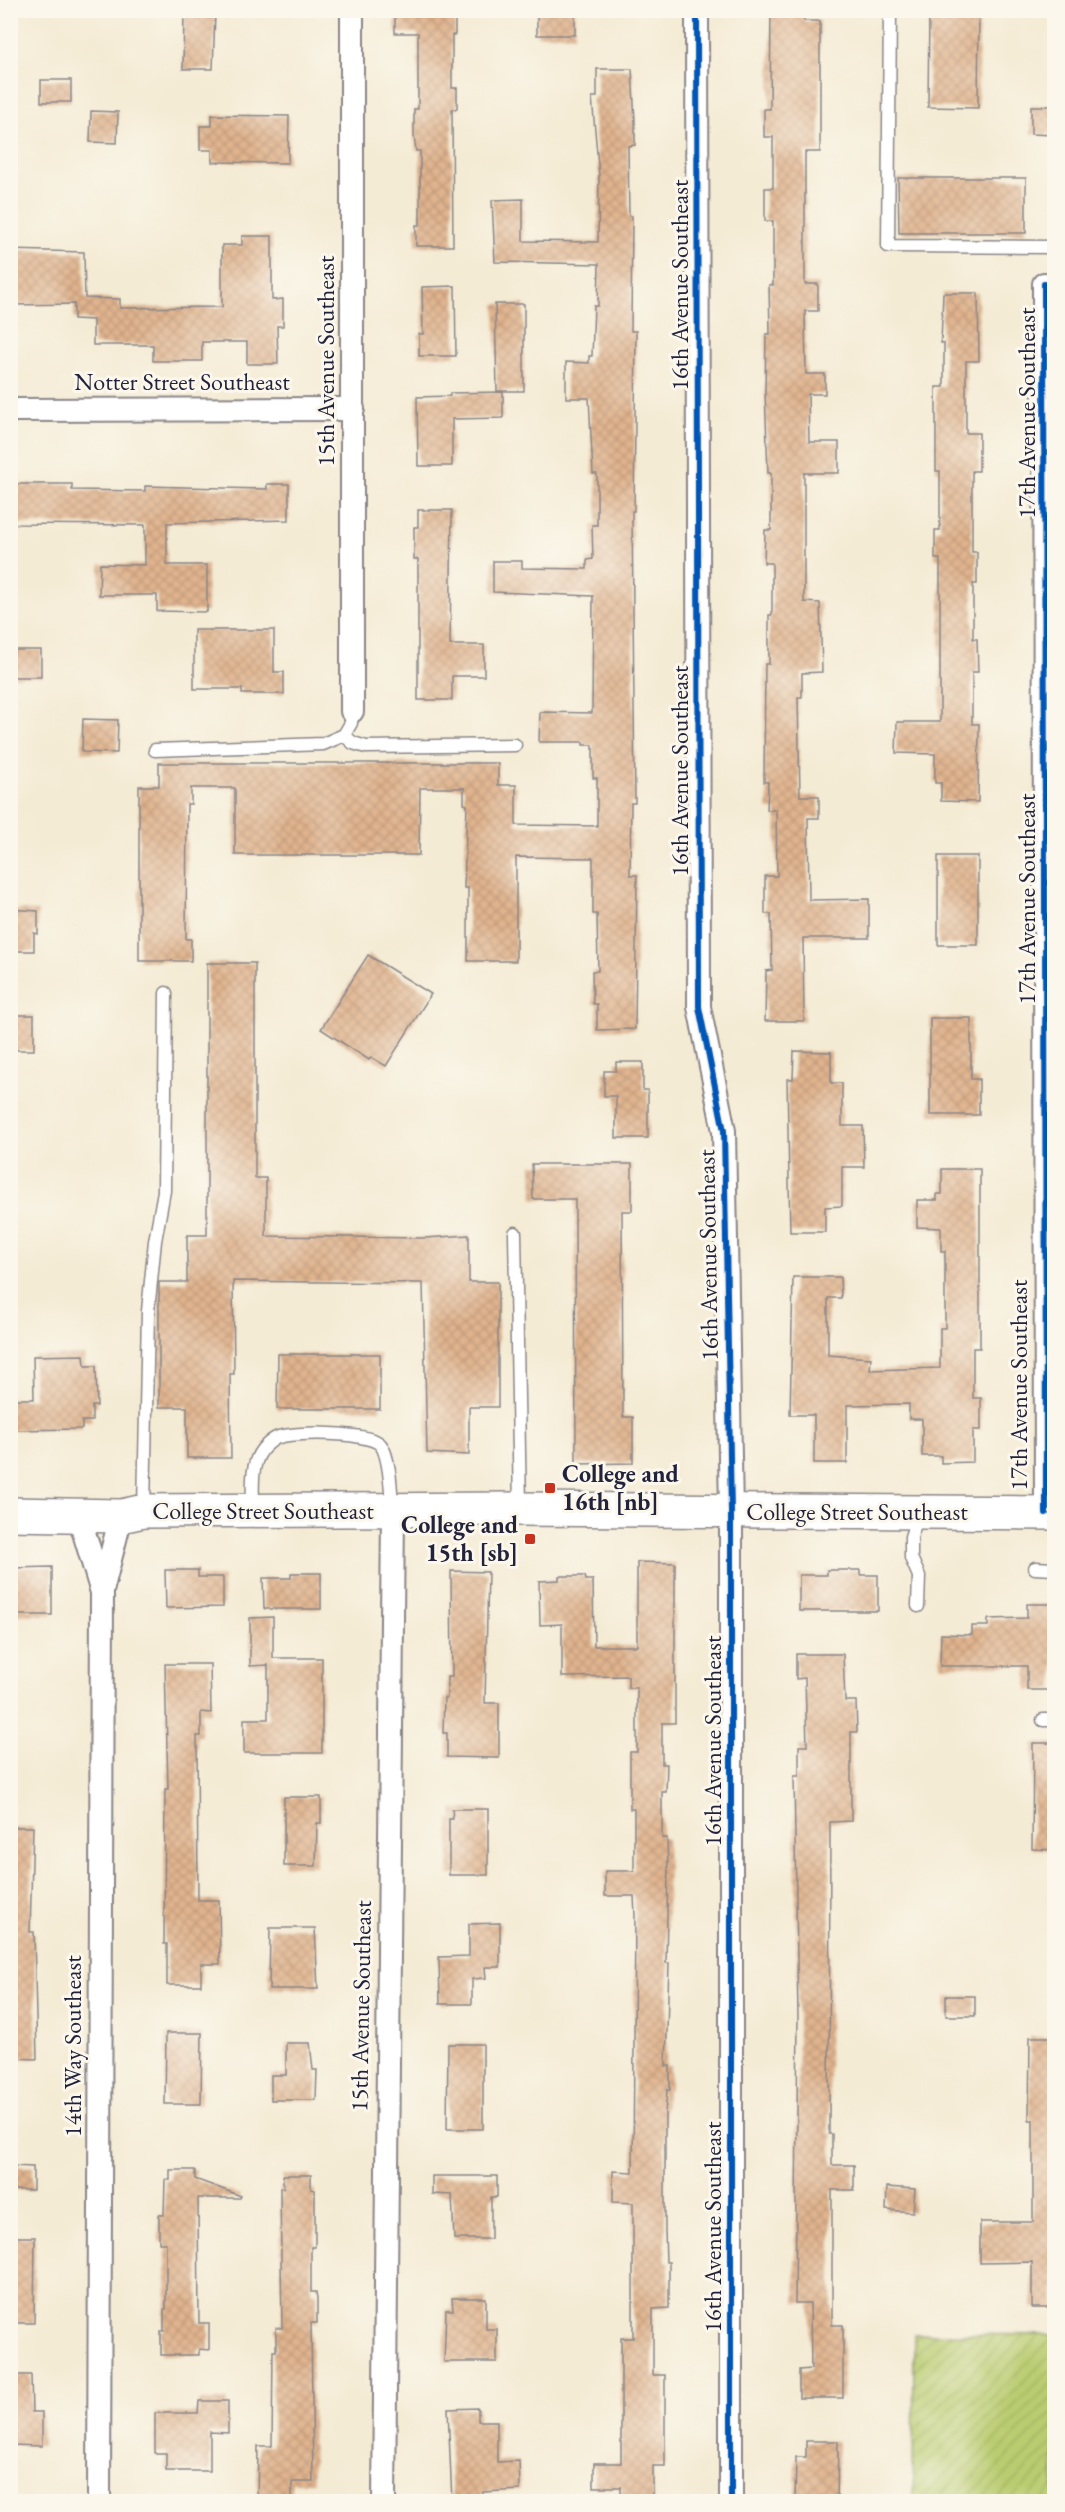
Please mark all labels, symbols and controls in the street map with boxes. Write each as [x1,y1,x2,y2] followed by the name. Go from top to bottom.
[664,179,695,391] street label: 16th Avenue Southeast
[310,255,341,467] street label: 15th Avenue Southeast
[1011,307,1042,519] street label: 17th Avenue Southeast
[74,366,290,397] street label: Notter Street Southeast
[664,665,695,877] street label: 16th Avenue Southeast
[1011,793,1042,1005] street label: 17th Avenue Southeast
[690,1149,725,1361] street label: 16th Avenue Southeast
[1003,1279,1034,1491] street label: 17th Avenue Southeast
[562,1458,680,1517] place label: College and 16th [nb]
[543,1481,557,1495] marker: College and 16th [nb]
[152,1495,374,1526] street label: College Street Southeast
[746,1496,968,1527] street label: College Street Southeast
[401,1509,519,1568] place label: College and 15th [sb]
[523,1532,537,1546] marker: College and 15th [sb]
[697,1635,728,1847] street label: 16th Avenue Southeast
[343,1900,378,2112] street label: 15th Avenue Southeast
[57,1955,88,2137] street label: 14th Way Southeast
[697,2121,728,2333] street label: 16th Avenue Southeast

